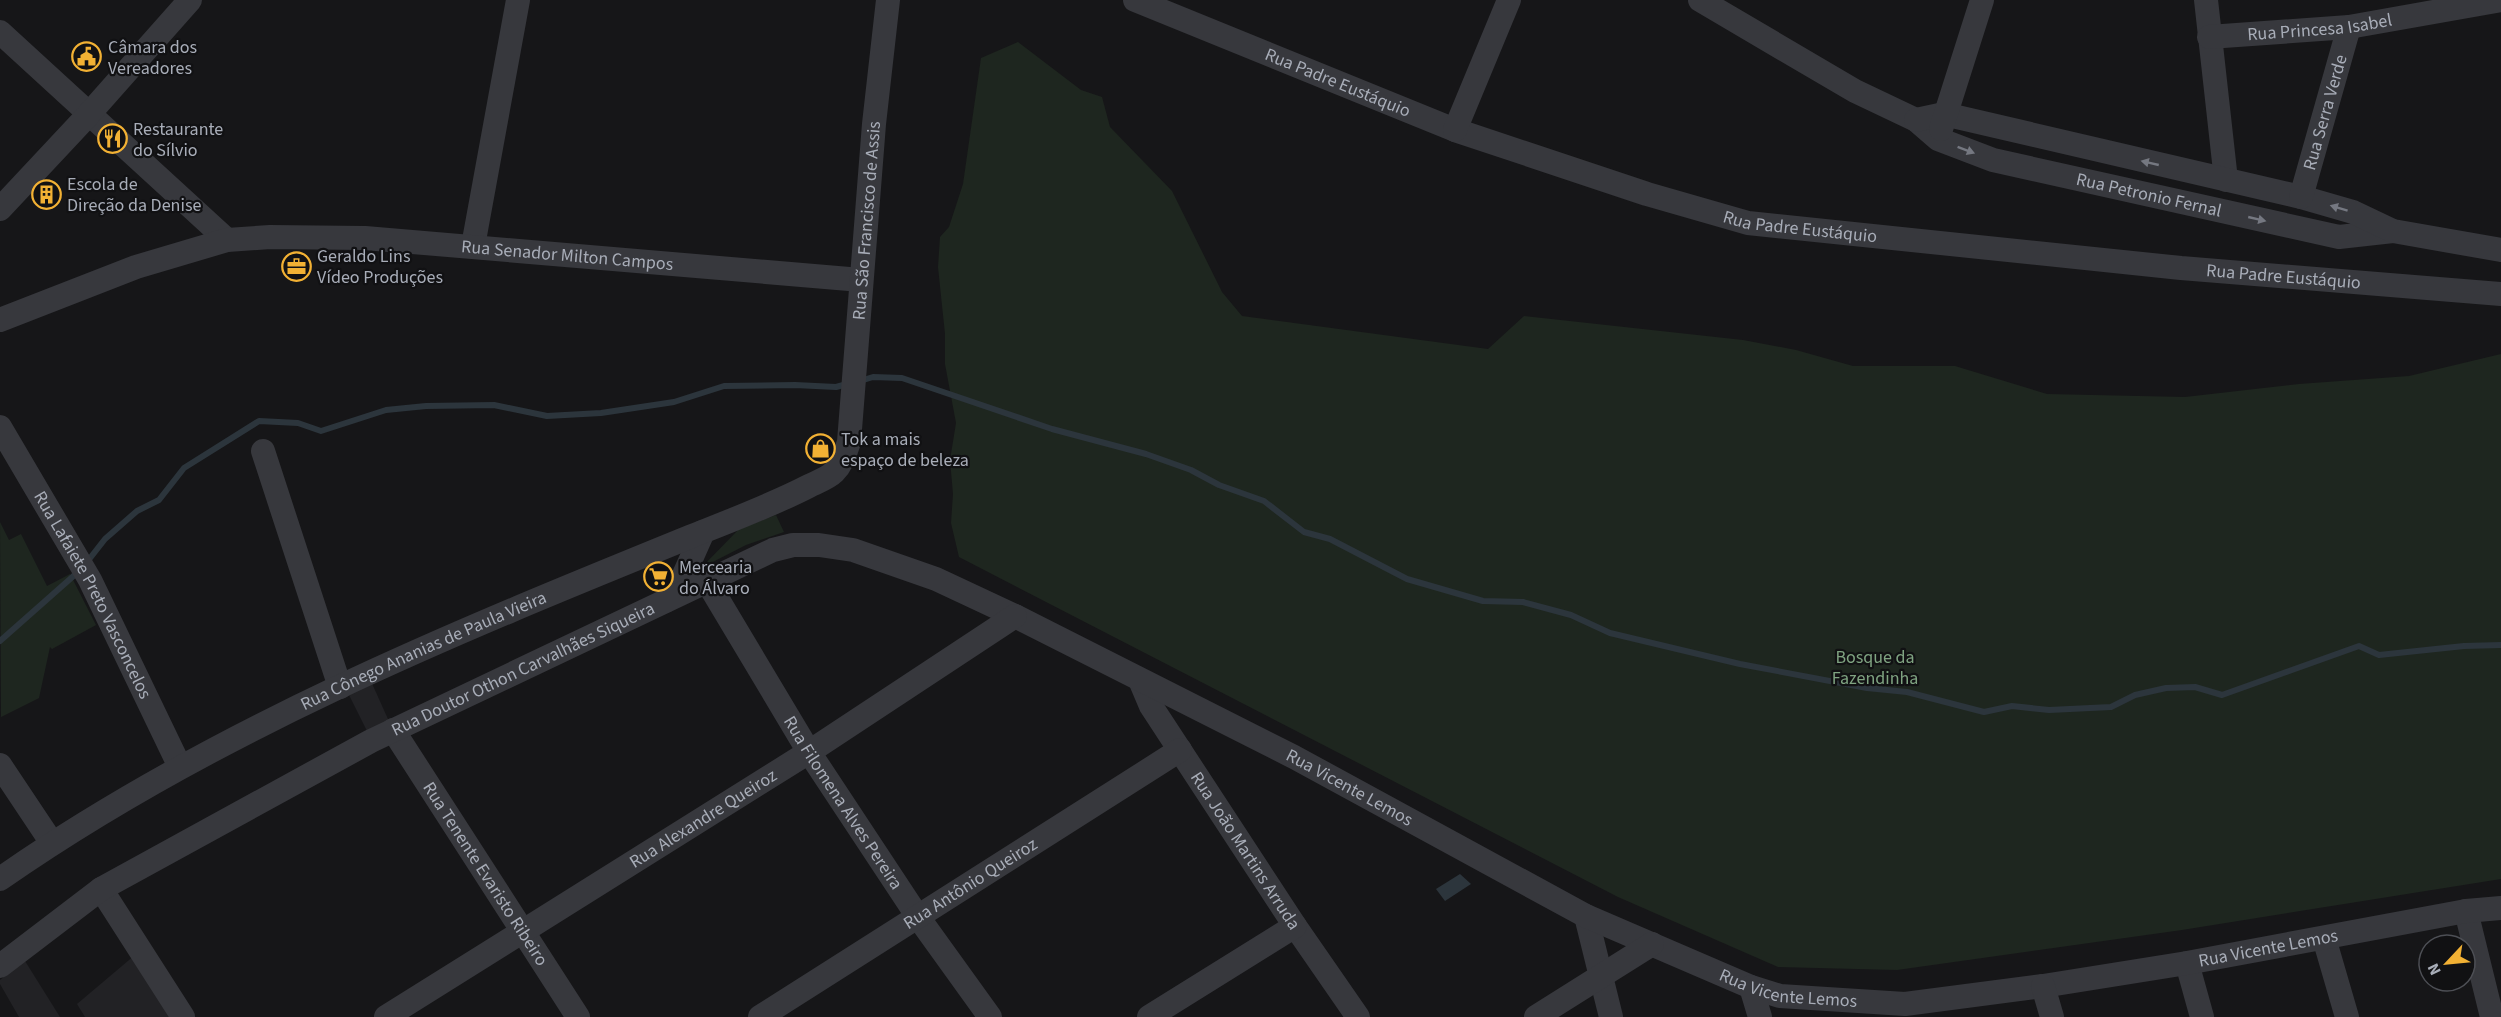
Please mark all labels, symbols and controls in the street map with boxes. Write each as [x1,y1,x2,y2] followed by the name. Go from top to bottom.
[2246,8,2394,47] street label: Rua Princesa Isabel
[108,35,197,81] place label: Câmara dos Vereadores
[71,41,103,73] public building icon: Câmara dos Vereadores
[1261,42,1414,124] street label: Rua Padre Eustáquio
[2297,52,2354,173] street label: Rua Serra Verde
[133,117,223,163] place label: Restaurante do Sílvio
[847,120,887,321] street label: Rua São Francisco de Assis
[96,123,128,155] restaurant icon: Restaurante do Sílvio
[1957,145,1975,155] one-way arrow
[2140,157,2159,167] one-way arrow
[2074,167,2224,223] street label: Rua Petronio Fernal
[67,172,201,218] place label: Escola de Direção da Denise
[30,178,62,210] building icon: Escola de Direção da Denise
[2330,203,2348,212] one-way arrow
[1720,204,1878,249] street label: Rua Padre Eustáquio
[2248,214,2267,224] one-way arrow
[460,234,674,277] street label: Rua Senador Milton Campos
[317,244,443,290] place label: Geraldo Lins Vídeo Produções
[280,250,312,282] office icon: Geraldo Lins Vídeo Produções
[2205,258,2362,296] street label: Rua Padre Eustáquio
[841,427,969,473] place label: Tok a mais espaço de beleza
[804,433,836,465] shop icon: Tok a mais espaço de beleza
[27,486,157,703] street label: Rua Lafaiete Preto Vasconcelos
[679,555,752,601] place label: Mercearia do Álvaro
[642,561,674,593] supermarket icon: Mercearia do Álvaro
[296,585,550,717] street label: Rua Cônego Ananias de Paula Vieira
[387,596,659,743] street label: Rua Doutor Othon Carvalhães Siqueira
[1832,645,1918,691] park label: Bosque da Fazendinha
[777,711,909,895] street label: Rua Filomena Alves Pereira
[1282,743,1417,832] street label: Rua Vicente Lemos
[625,763,782,875] street label: Rua Alexandre Queiroz
[1184,767,1306,935] street label: Rua João Martins Arruda
[417,777,554,971] street label: Rua Tenente Evaristo Ribeiro
[899,832,1042,936] street label: Rua Antônio Queiroz
[2197,923,2340,974] street label: Rua Vicente Lemos
[2417,933,2477,993] north arrow
[2422,960,2447,979] text: N
[1715,963,1858,1014] street label: Rua Vicente Lemos

